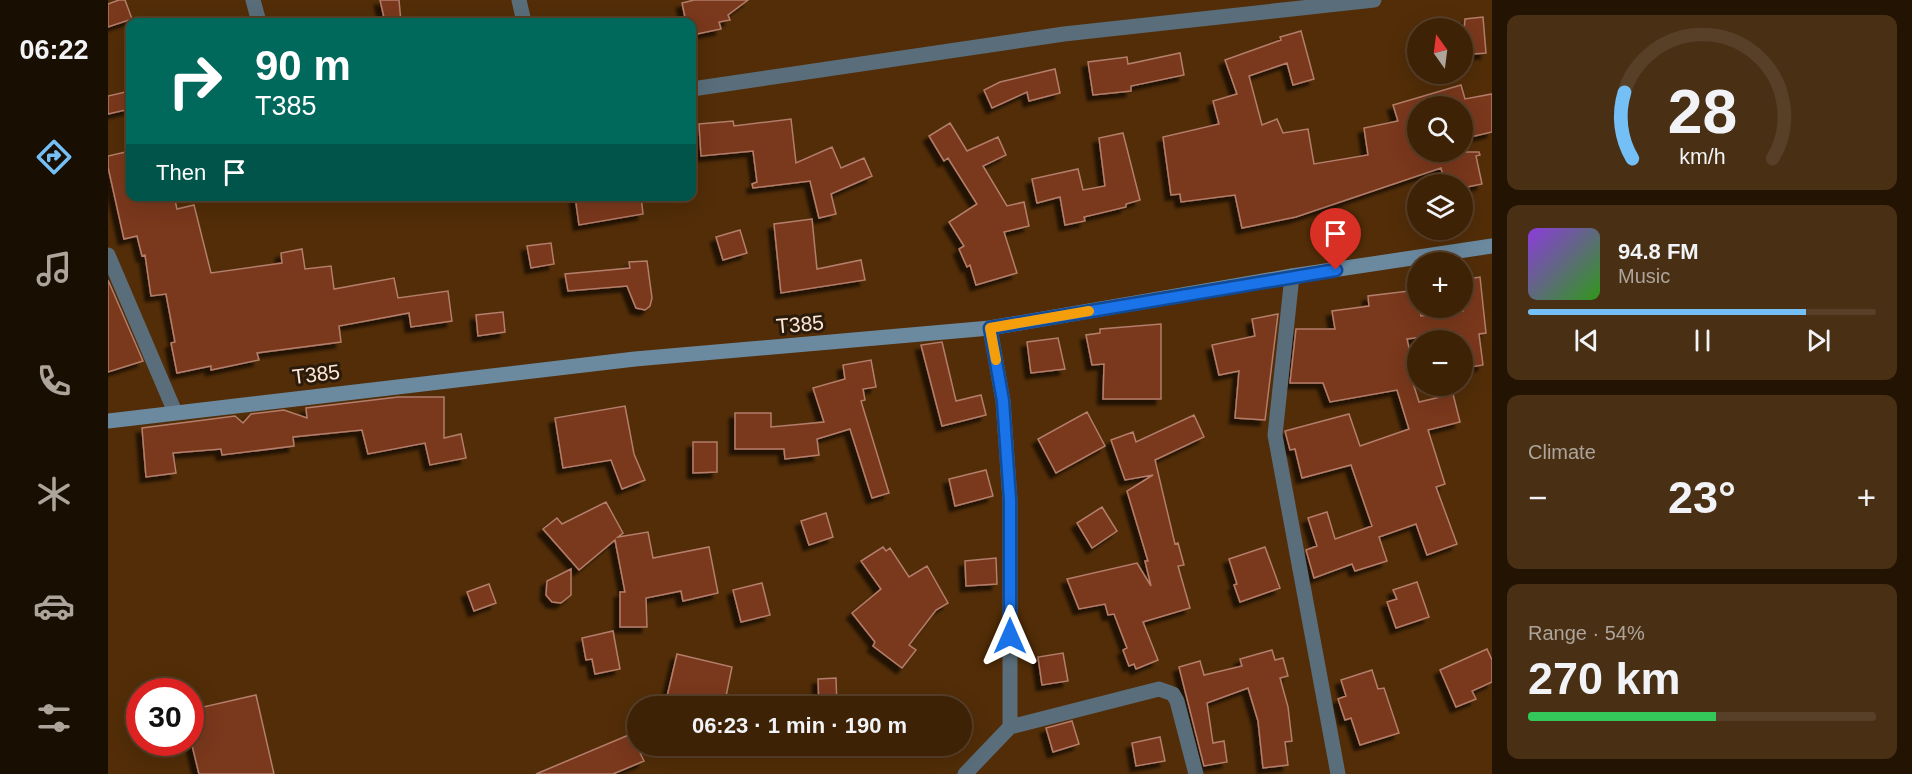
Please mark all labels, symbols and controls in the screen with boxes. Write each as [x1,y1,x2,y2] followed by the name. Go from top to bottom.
[1407,18,1473,84] north arrow
[1407,18,1473,396] map controls
[19,35,89,65] text: 06:22
[156,42,234,120] icon: right
[255,42,351,89] text: 90 m
[1667,78,1737,147] text: 28
[255,91,317,121] text: T385
[1407,96,1473,162] button: search
[33,136,75,178] icon: directions
[1679,146,1725,170] text: km/h
[218,156,251,189] icon: arrive
[156,160,206,185] text: Then
[1407,174,1473,240] button: layers
[1310,208,1361,270] pin
[1319,217,1352,250] icon: arrive
[1618,239,1699,264] text: 94.8 FM
[33,248,75,290] icon: music
[1407,252,1473,318] button: +
[1618,265,1670,287] text: Music
[775,310,825,338] street label: T385
[1570,324,1603,357] icon: previous
[1686,324,1719,357] icon: pause
[1802,324,1835,357] icon: next
[1407,330,1473,396] button: −
[33,360,75,402] icon: phone
[291,360,341,388] street label: T385
[1528,441,1596,463] text: Climate
[1668,472,1736,523] text: 23°
[33,473,75,515] icon: climate
[1528,479,1547,516] text: −
[1857,479,1876,516] text: +
[33,585,75,627] icon: car
[978,604,1042,668] position arrow
[1528,622,1645,644] text: Range · 54%
[1528,653,1681,704] text: 270 km
[126,678,204,756] speed limit sign: 30
[33,697,75,739] icon: filters
[692,713,907,738] text: 06:23 · 1 min · 190 m

